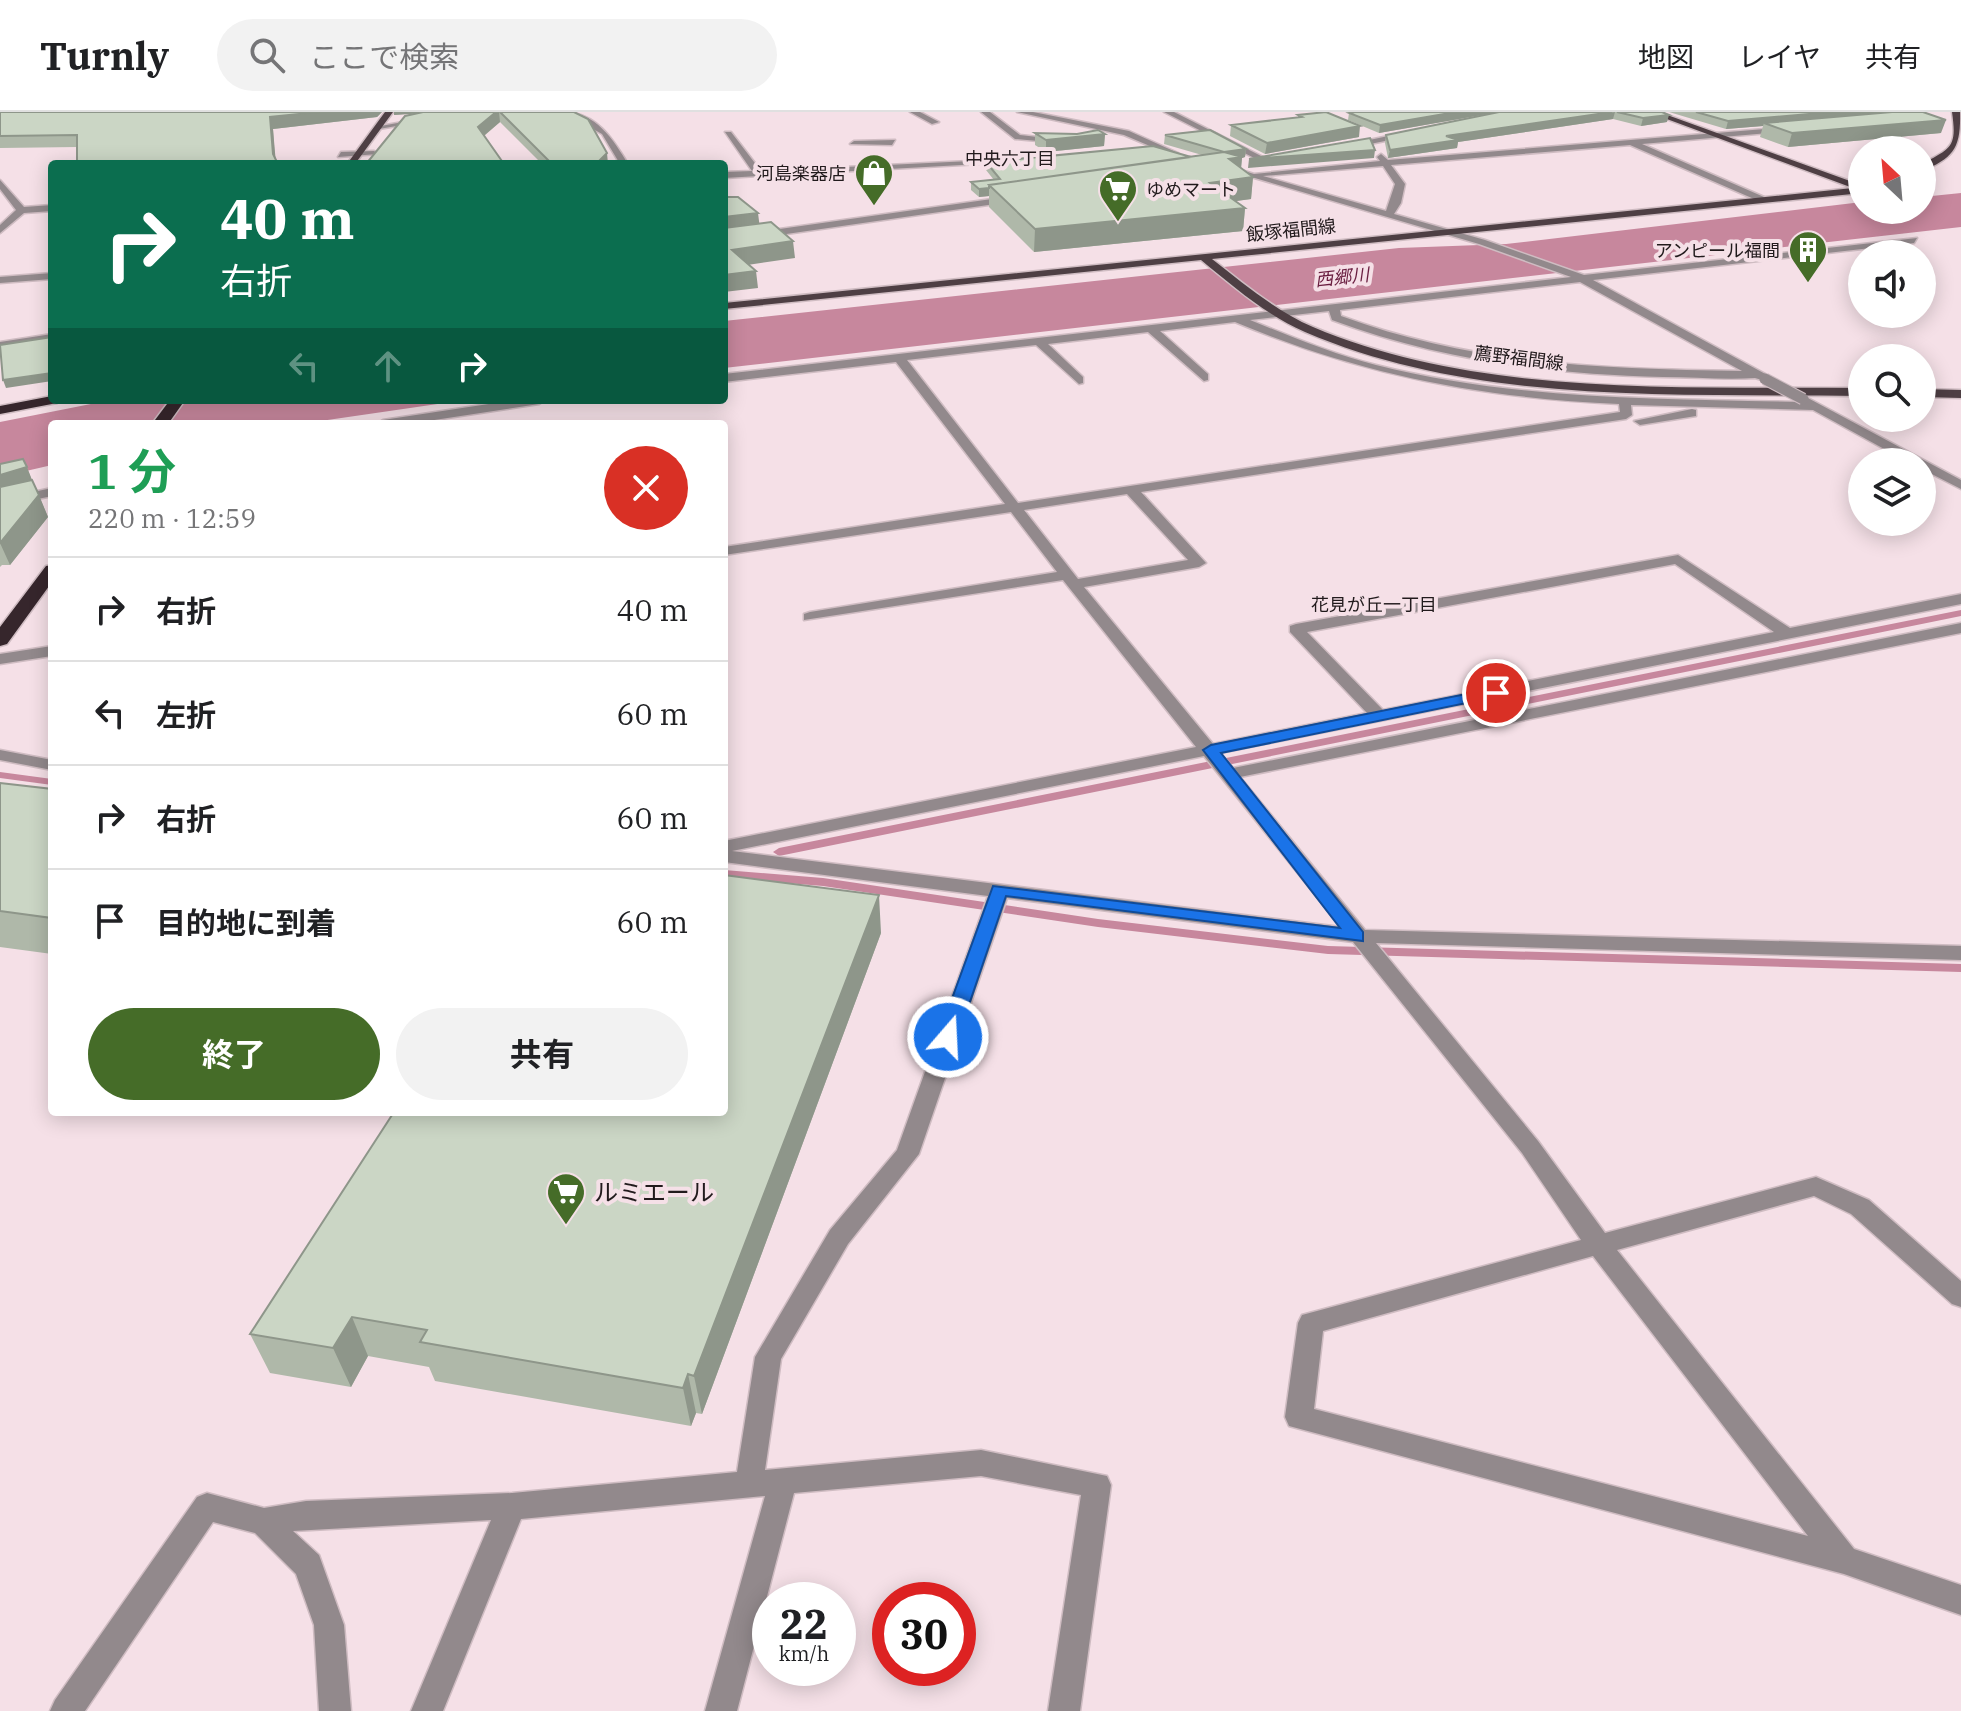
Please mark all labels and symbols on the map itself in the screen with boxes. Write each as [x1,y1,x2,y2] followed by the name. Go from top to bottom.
[1848,136,1936,224] north arrow
[965,147,1055,170] district label: 中央六丁目
[853,152,895,207] shop icon: 河島楽器店
[756,162,846,185] place label: 河島楽器店
[1097,168,1139,223] supermarket icon: ゆめマート
[1146,178,1236,201] place label: ゆめマート
[1245,214,1337,246] street label: 飯塚福間線
[1787,229,1829,284] building icon: アンピール福間
[1655,239,1780,262] place label: アンピール福間
[1314,263,1372,291] water label: 西郷川
[1473,341,1565,375] street label: 薦野福間線
[1311,593,1437,616] district label: 花見が丘一丁目
[1462,659,1530,727] pin
[906,995,990,1079] position arrow
[545,1171,587,1226] supermarket icon: ルミエール
[594,1176,714,1208] place label: ルミエール
[872,1582,976,1686] speed limit sign: 30

